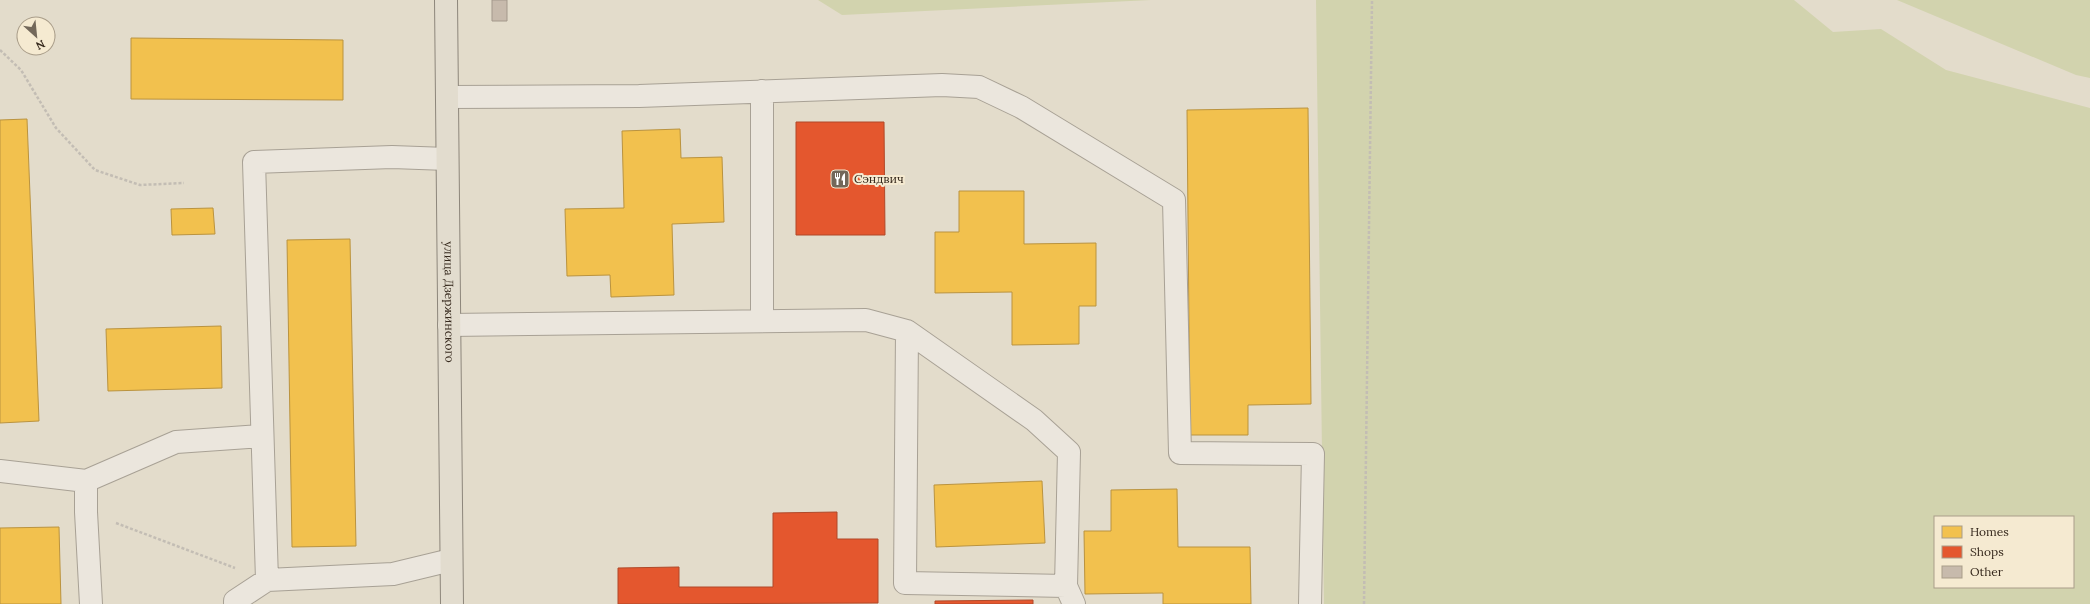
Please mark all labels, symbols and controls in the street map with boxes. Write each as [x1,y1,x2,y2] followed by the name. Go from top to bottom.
[16,16,56,56] north arrow
[33,37,48,53] text: N
[829,168,851,190] restaurant icon: Сэндвич
[854,171,904,186] place label: Сэндвич
[441,241,458,363] street label: улица Дзержинского
[1934,516,2074,588] legend
[1970,524,2009,539] text: Homes
[1970,544,2004,559] text: Shops
[1970,564,2004,579] text: Other

